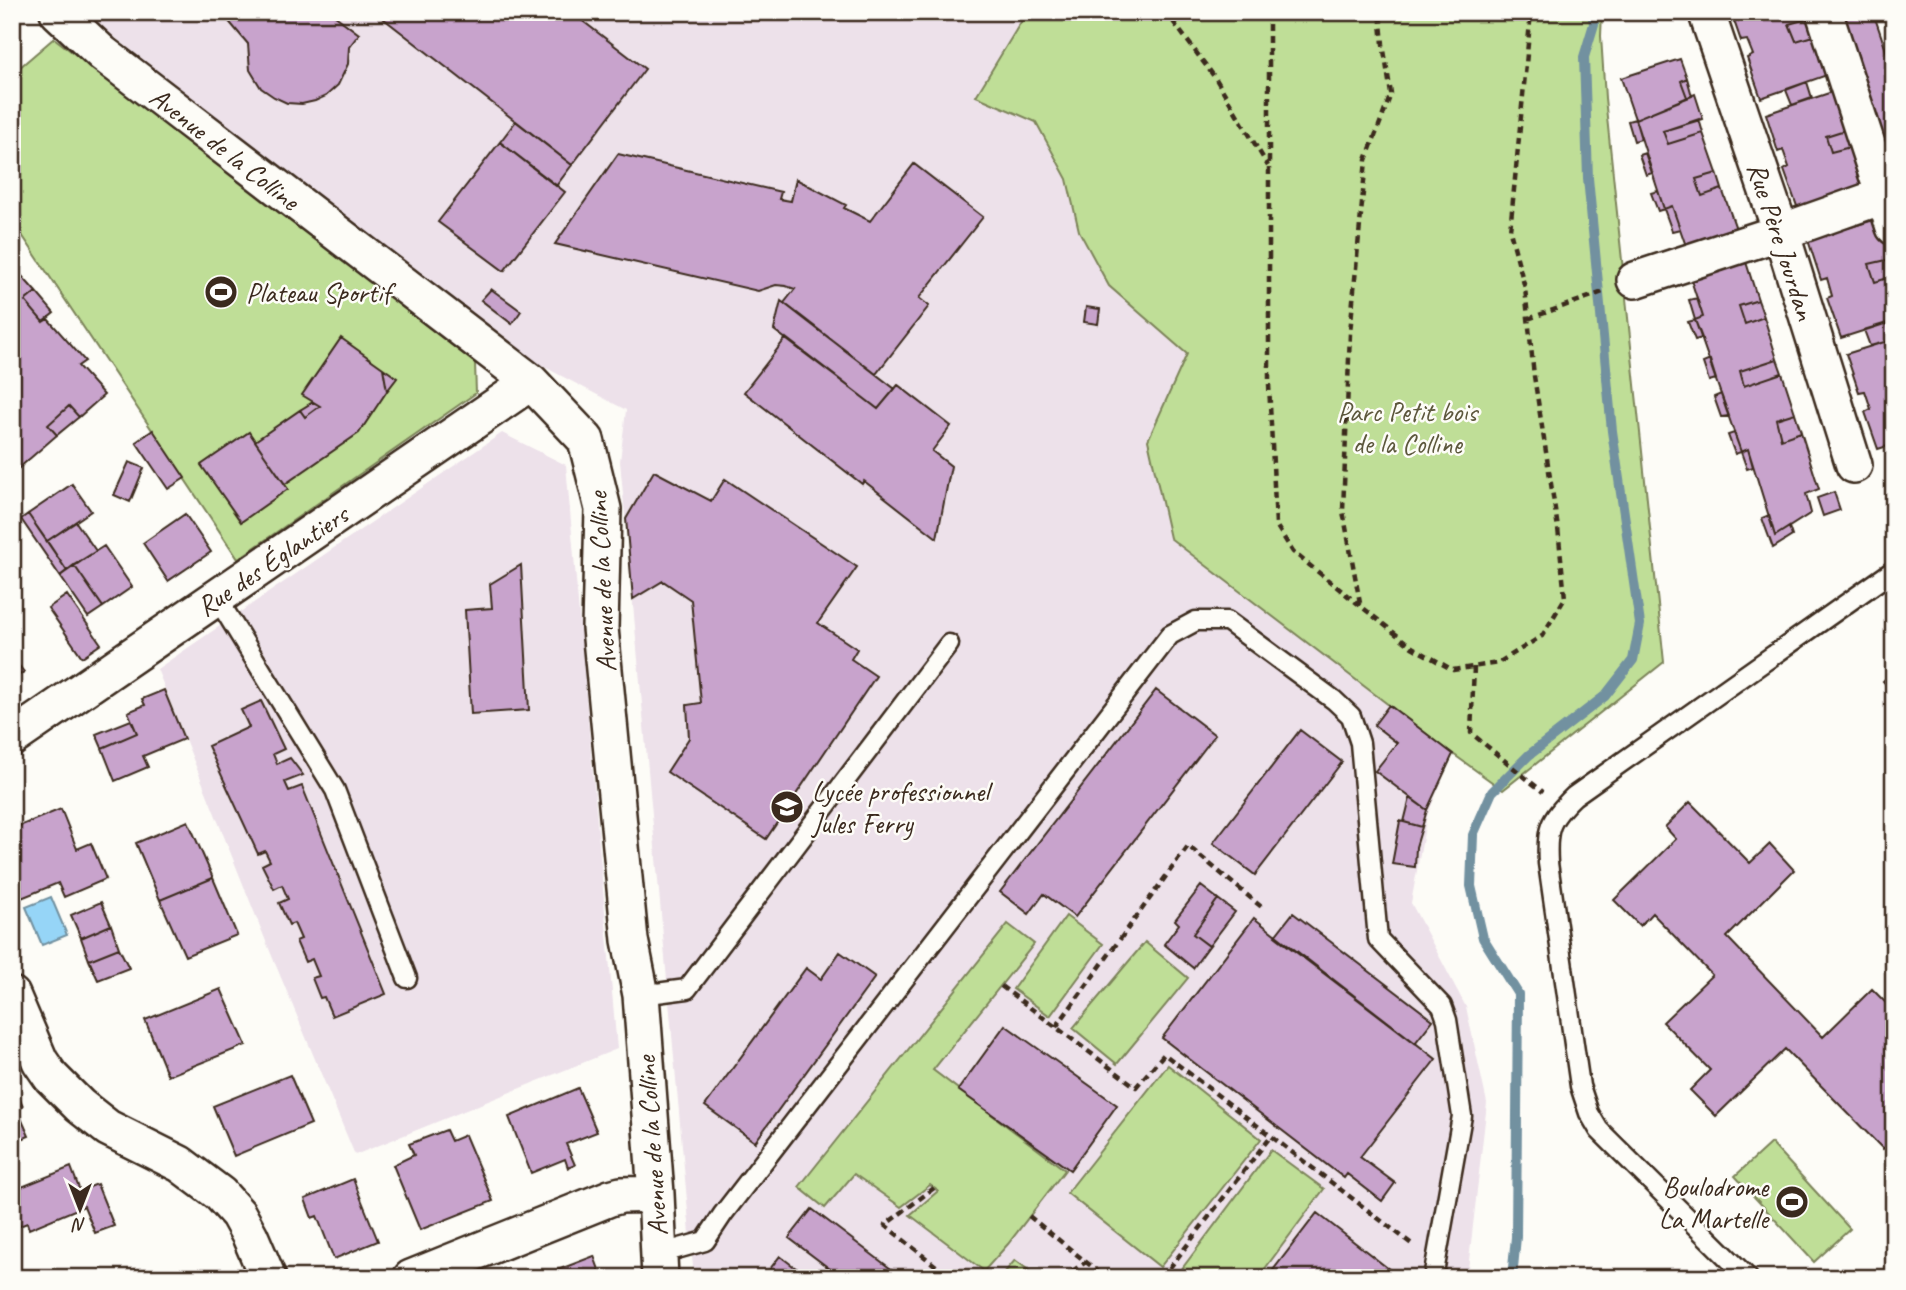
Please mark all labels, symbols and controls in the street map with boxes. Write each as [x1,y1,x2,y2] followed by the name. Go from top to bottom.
[143,79,308,219] street label: Avenue de la Colline
[1740,158,1824,326] street label: Rue Père Jourdan
[202,273,240,311] sports icon: Plateau Sportif
[246,275,397,310] place label: Plateau Sportif
[1337,394,1479,461] park label: Parc Petit bois de la Colline
[579,489,624,673] street label: Avenue de la Colline
[190,496,357,624] street label: Rue des Églantiers
[810,774,994,841] place label: Lycée professionnel Jules Ferry
[768,788,806,826] school or university icon: Lycée professionnel Jules Ferry
[628,1053,675,1237] street label: Avenue de la Colline
[1659,1169,1770,1236] place label: Boulodrome La Martelle
[46,1174,116,1244] north arrow
[1773,1183,1811,1221] sports icon: Boulodrome La Martelle
[71,1213,86,1237] text: N

